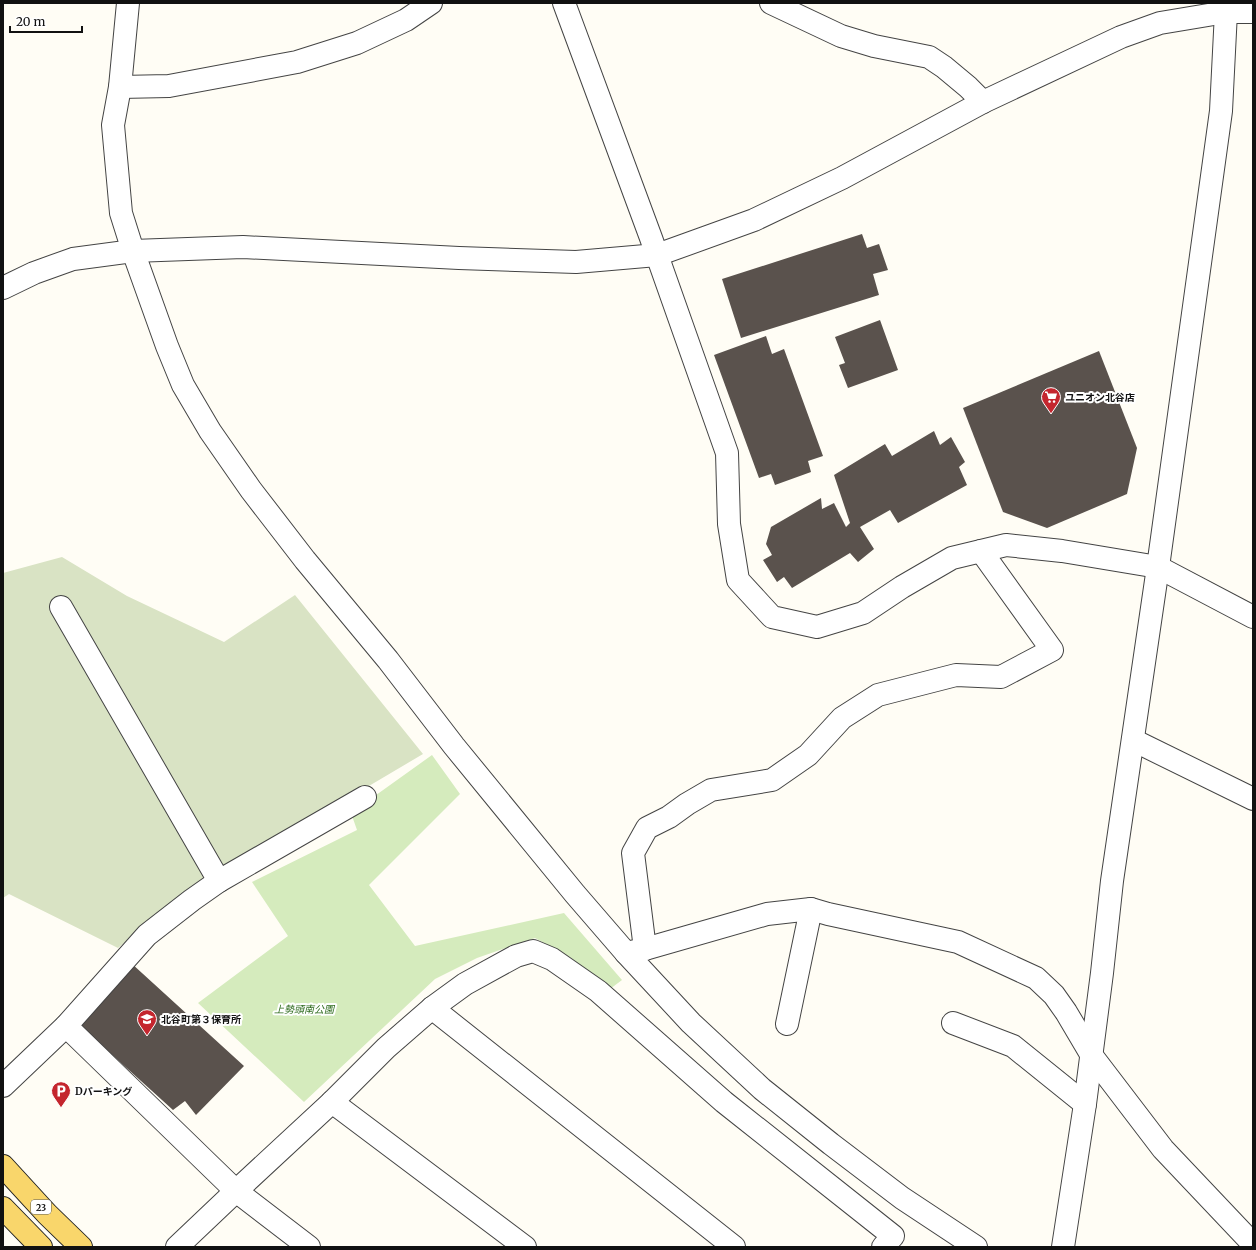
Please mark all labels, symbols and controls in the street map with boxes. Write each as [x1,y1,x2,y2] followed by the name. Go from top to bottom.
[10,8,82,34] scale bar
[16,14,45,29] text: 20 m
[1040,386,1062,414] supermarket icon: ユニオン北谷店
[1065,391,1135,404] place label: ユニオン北谷店
[274,1003,336,1016] park label: 上勢頭南公園
[136,1008,158,1036] school or university icon: 北谷町第３保育所
[161,1013,241,1026] place label: 北谷町第３保育所
[50,1080,72,1108] parking icon: Dパーキング
[75,1085,132,1098] place label: Dパーキング
[31,1200,51,1214] road number: 23

